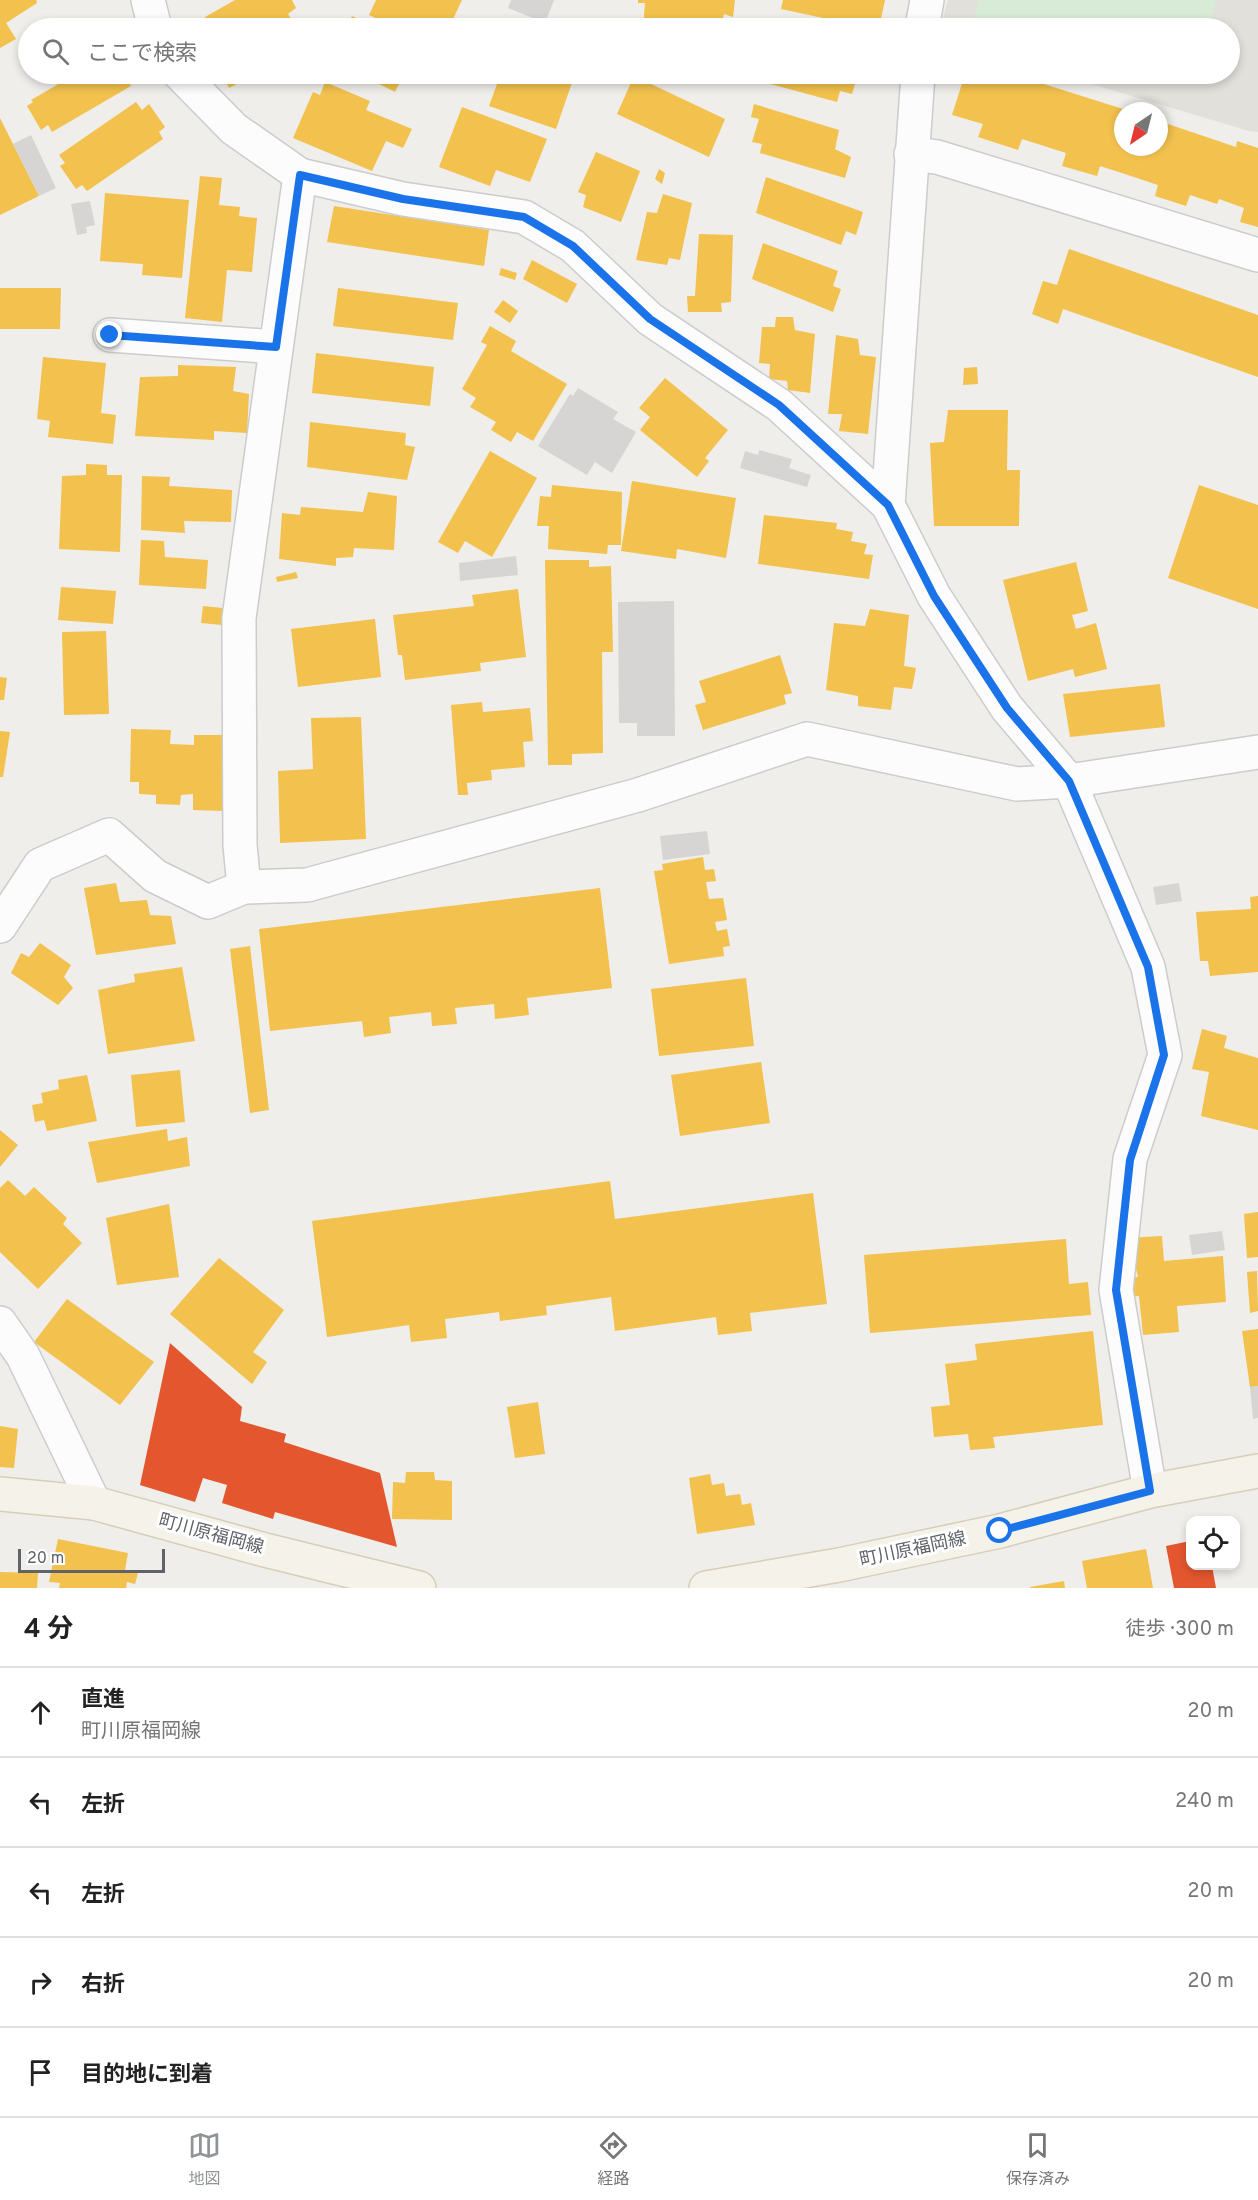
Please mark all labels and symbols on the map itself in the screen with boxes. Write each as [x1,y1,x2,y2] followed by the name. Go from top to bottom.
[1114,102,1168,156] north arrow
[96,321,122,347] route end
[156,1510,266,1560] street label: 町川原福岡線
[986,1517,1012,1543] route start
[858,1528,968,1572] street label: 町川原福岡線
[18,1546,165,1574] scale bar

